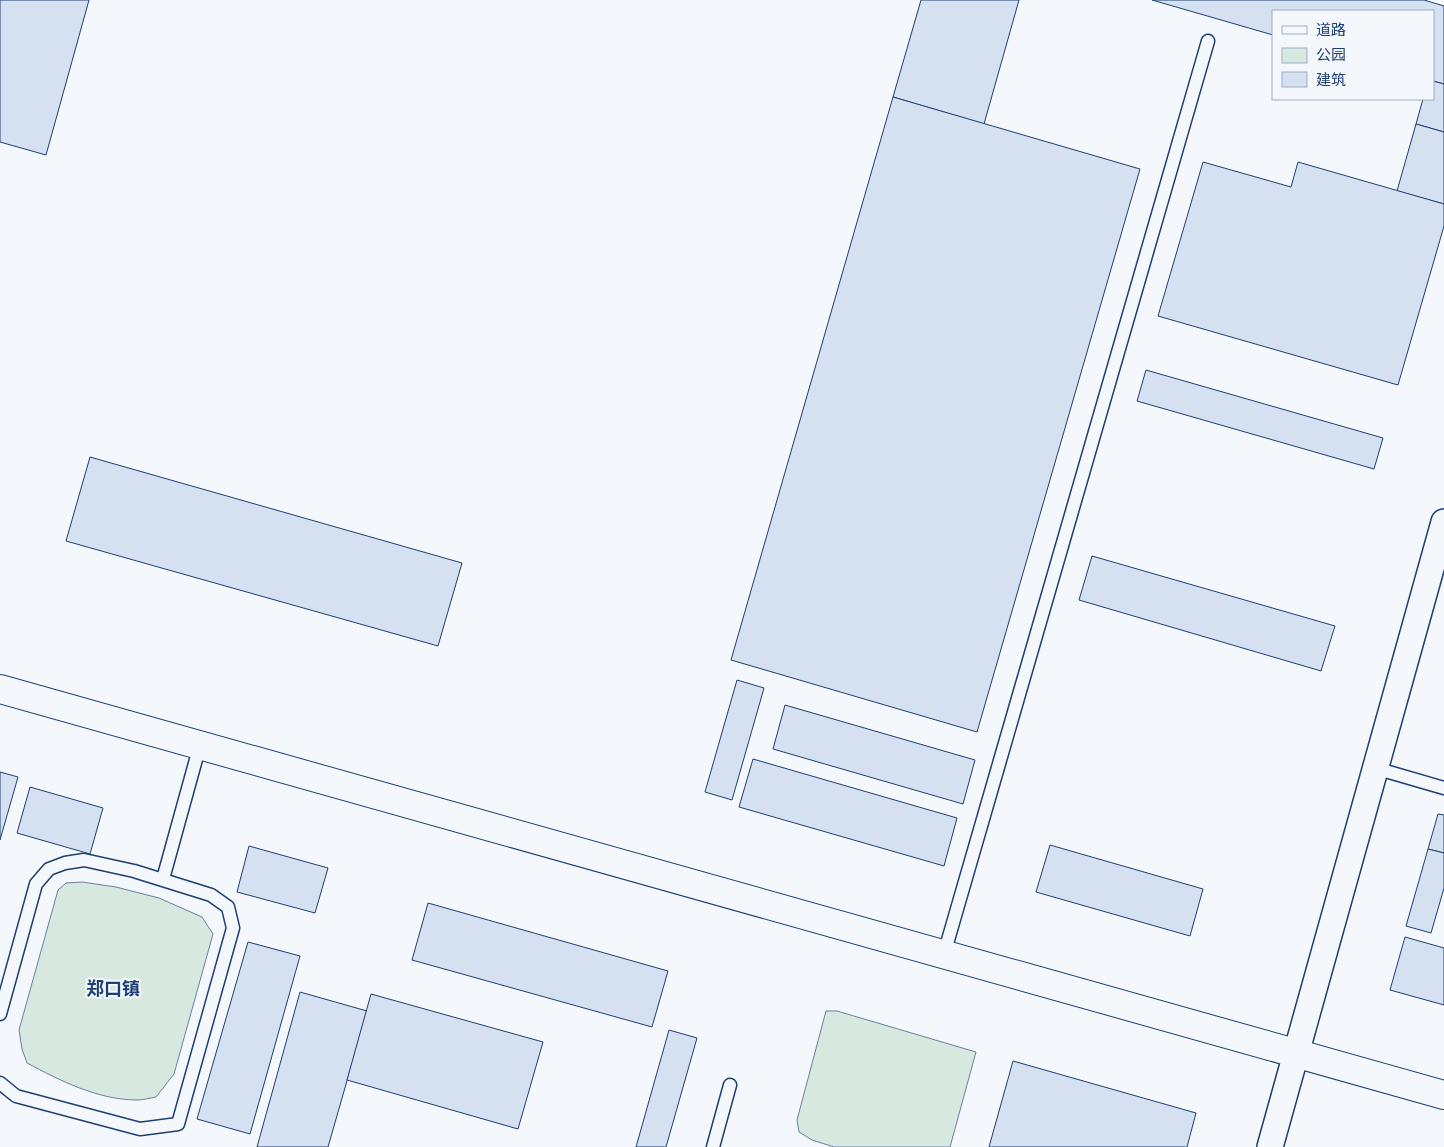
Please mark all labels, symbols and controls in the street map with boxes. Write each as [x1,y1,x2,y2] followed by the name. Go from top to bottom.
[1272,10,1434,100] legend
[1316,21,1346,39] text: 道路
[1316,46,1346,64] text: 公园
[1316,71,1346,89] text: 建筑
[86,978,140,999] district label: 郑口镇

